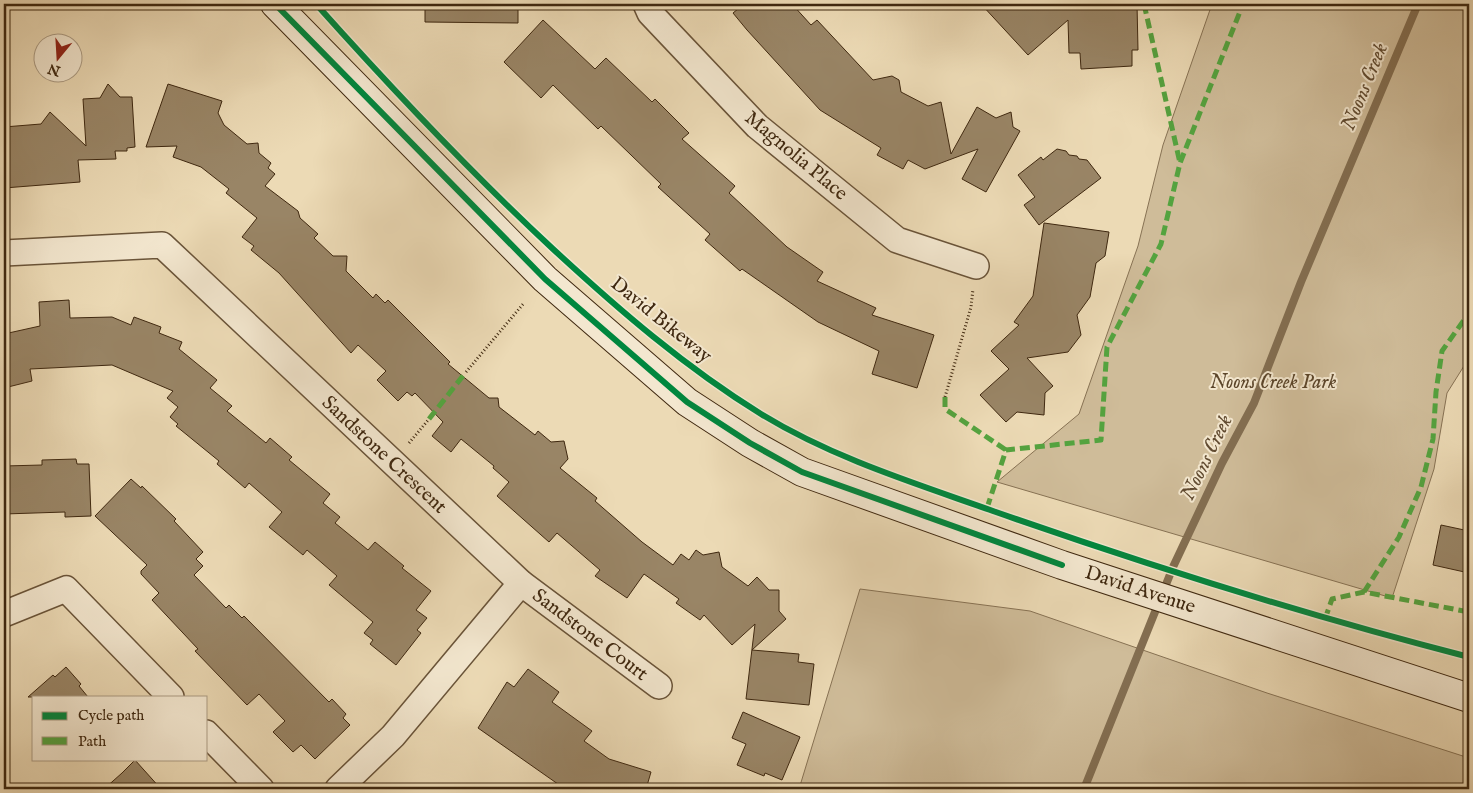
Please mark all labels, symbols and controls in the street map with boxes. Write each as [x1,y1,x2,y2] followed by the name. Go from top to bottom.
[32,32,82,82] north arrow
[1335,39,1395,135] water label: Noons Creek
[46,59,64,80] text: N
[739,106,853,206] street label: Magnolia Place
[605,271,717,369] street label: David Bikeway
[1210,370,1336,395] park label: Noons Creek Park
[316,391,452,519] street label: Sandstone Crescent
[1175,410,1240,505] water label: Noons Creek
[1082,560,1198,620] street label: David Avenue
[527,583,653,687] street label: Sandstone Court
[32,696,208,760] legend
[78,706,144,725] text: Cycle path
[78,732,106,751] text: Path

